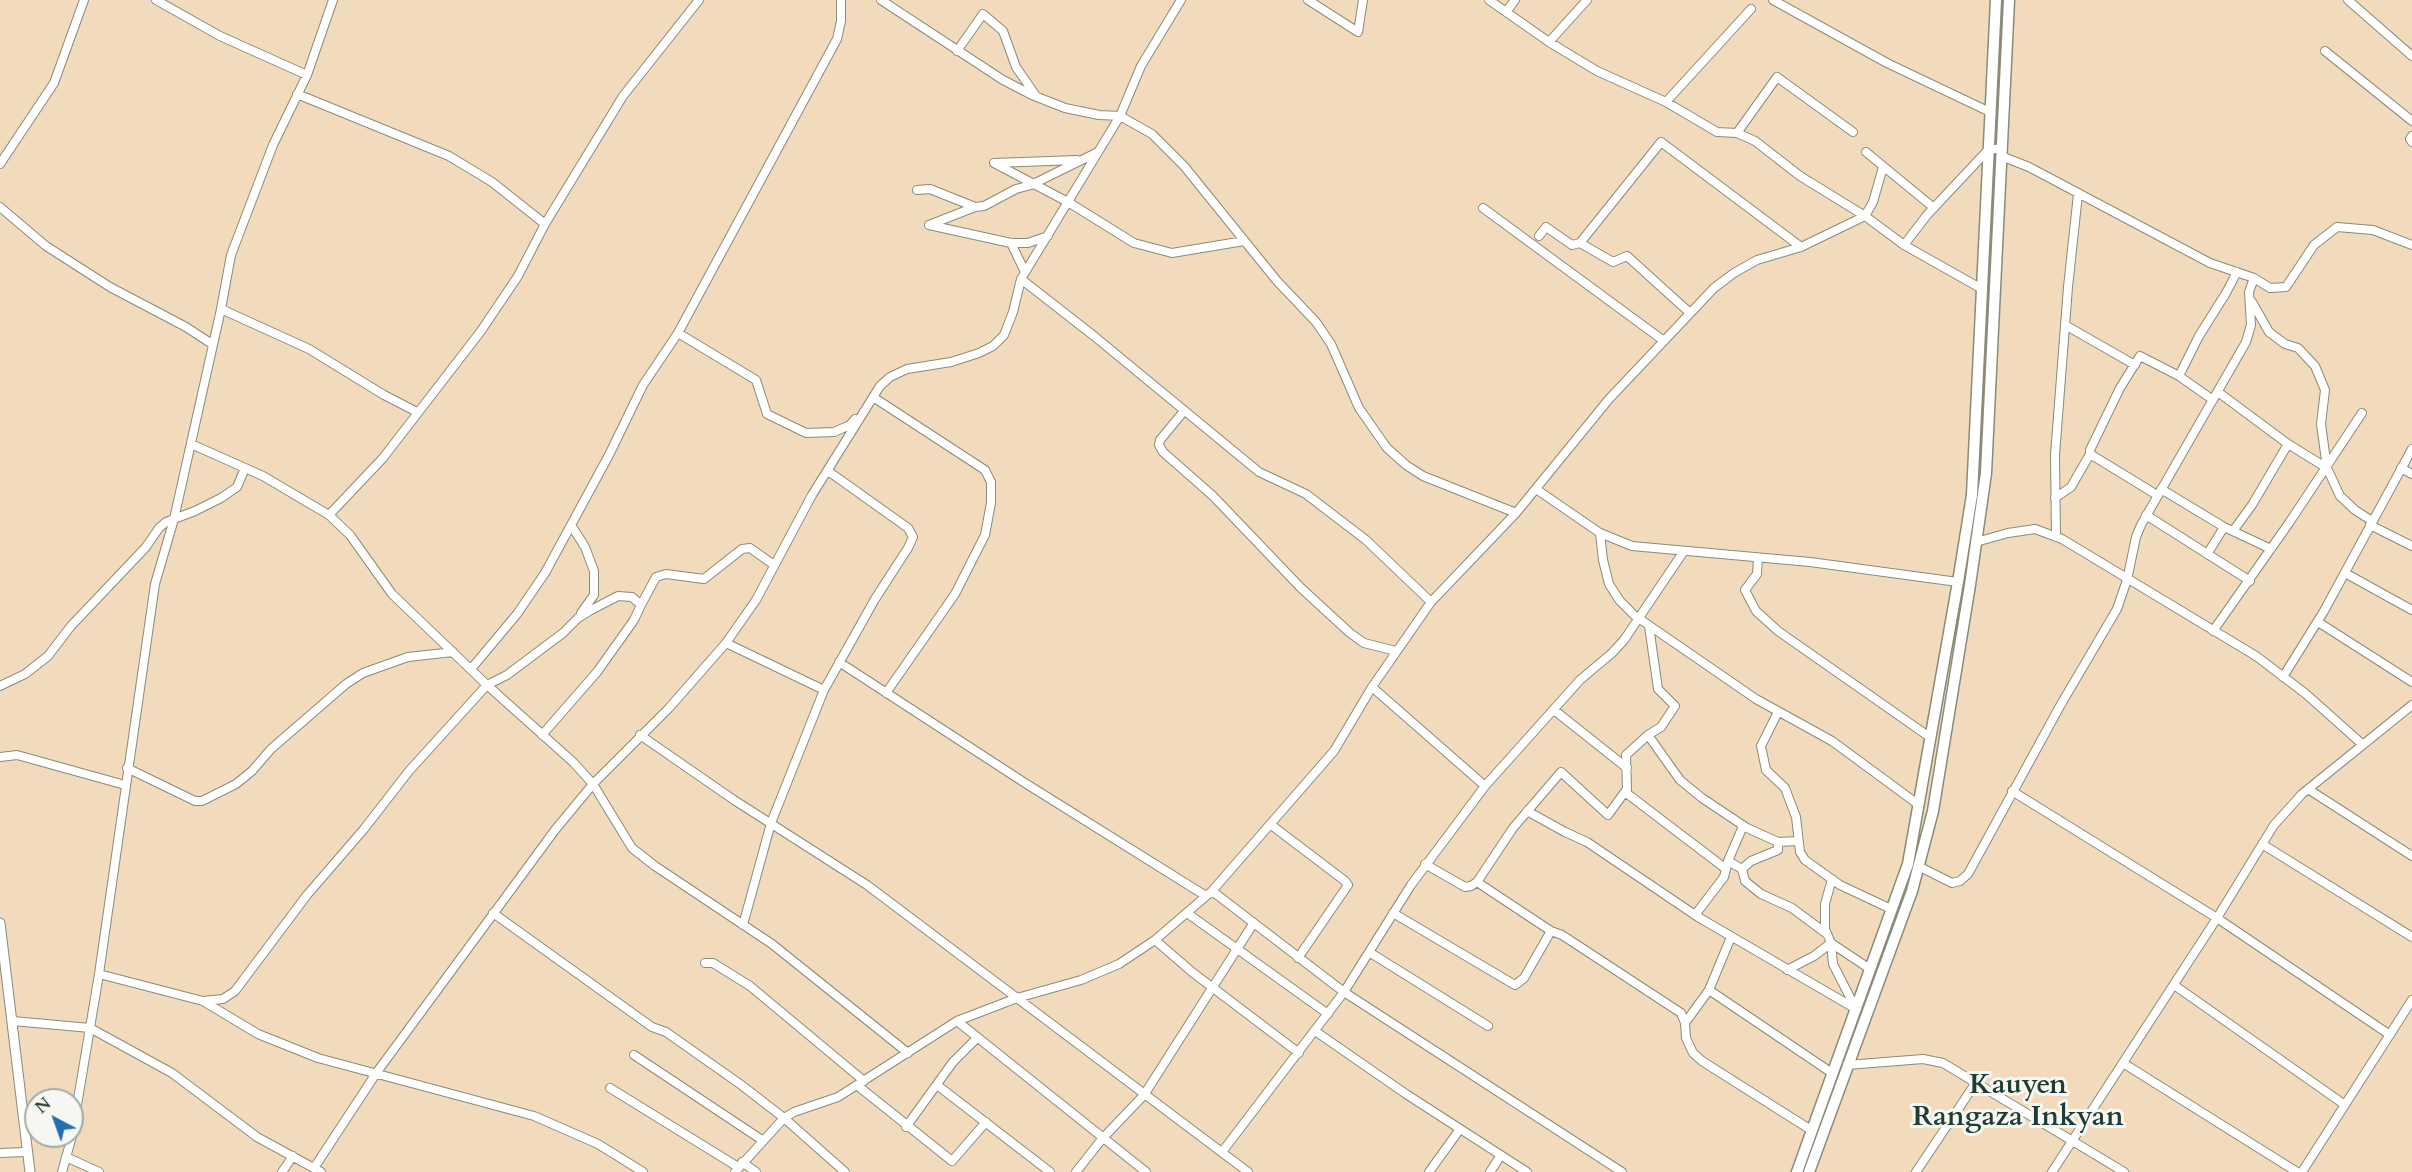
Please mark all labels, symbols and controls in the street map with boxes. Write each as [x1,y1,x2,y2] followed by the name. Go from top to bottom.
[1912,1070,2124,1136] district label: Kauyen Rangaza Inkyan
[24,1088,84,1148] north arrow
[31,1093,56,1119] text: N

